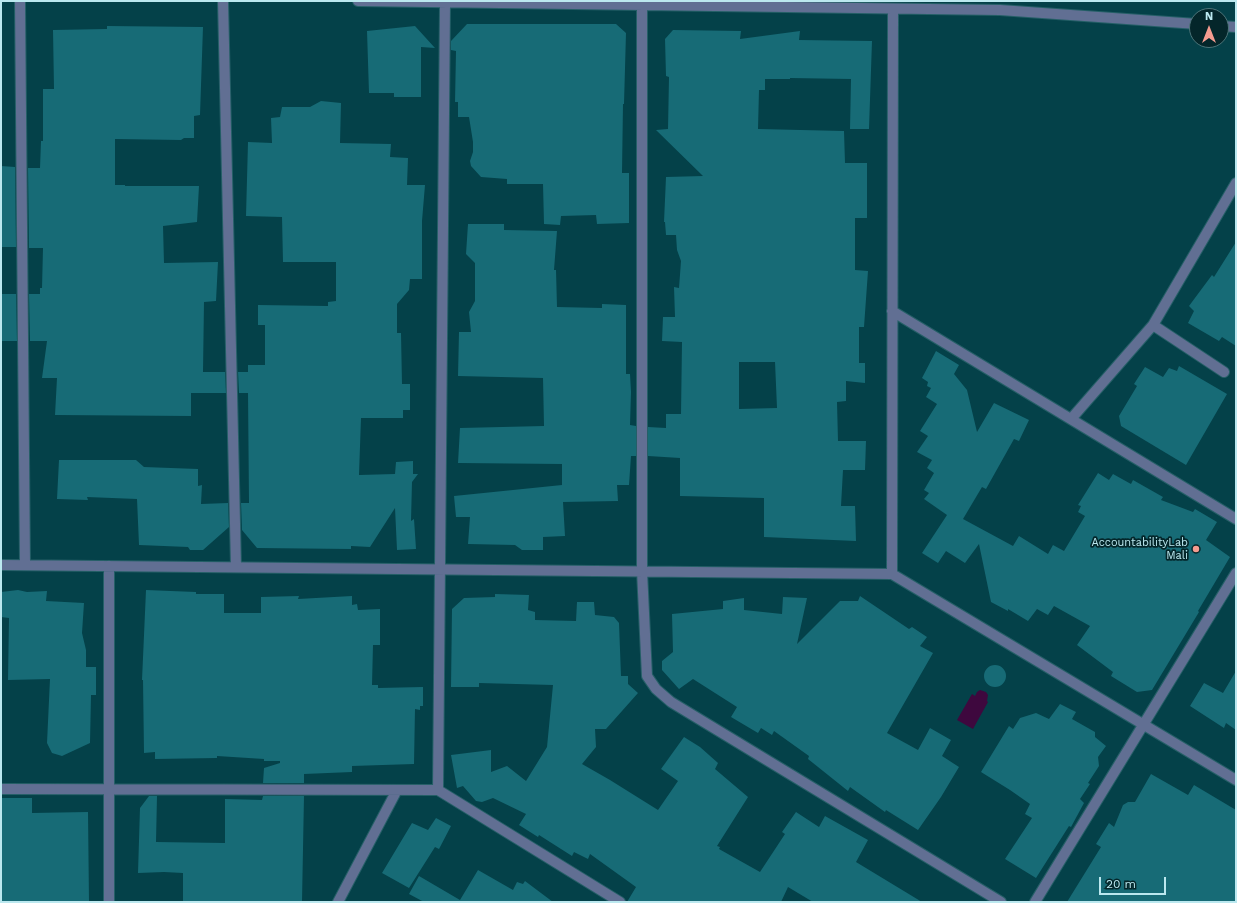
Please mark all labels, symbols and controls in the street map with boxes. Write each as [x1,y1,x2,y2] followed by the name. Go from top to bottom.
[1189,8,1229,48] north arrow
[1205,10,1213,23] text: N
[1091,536,1188,562] place label: AccountabilityLab Mali
[1191,544,1201,554] marker: AccountabilityLab Mali
[1101,869,1168,895] scale bar
[1106,877,1136,891] text: 20 m

